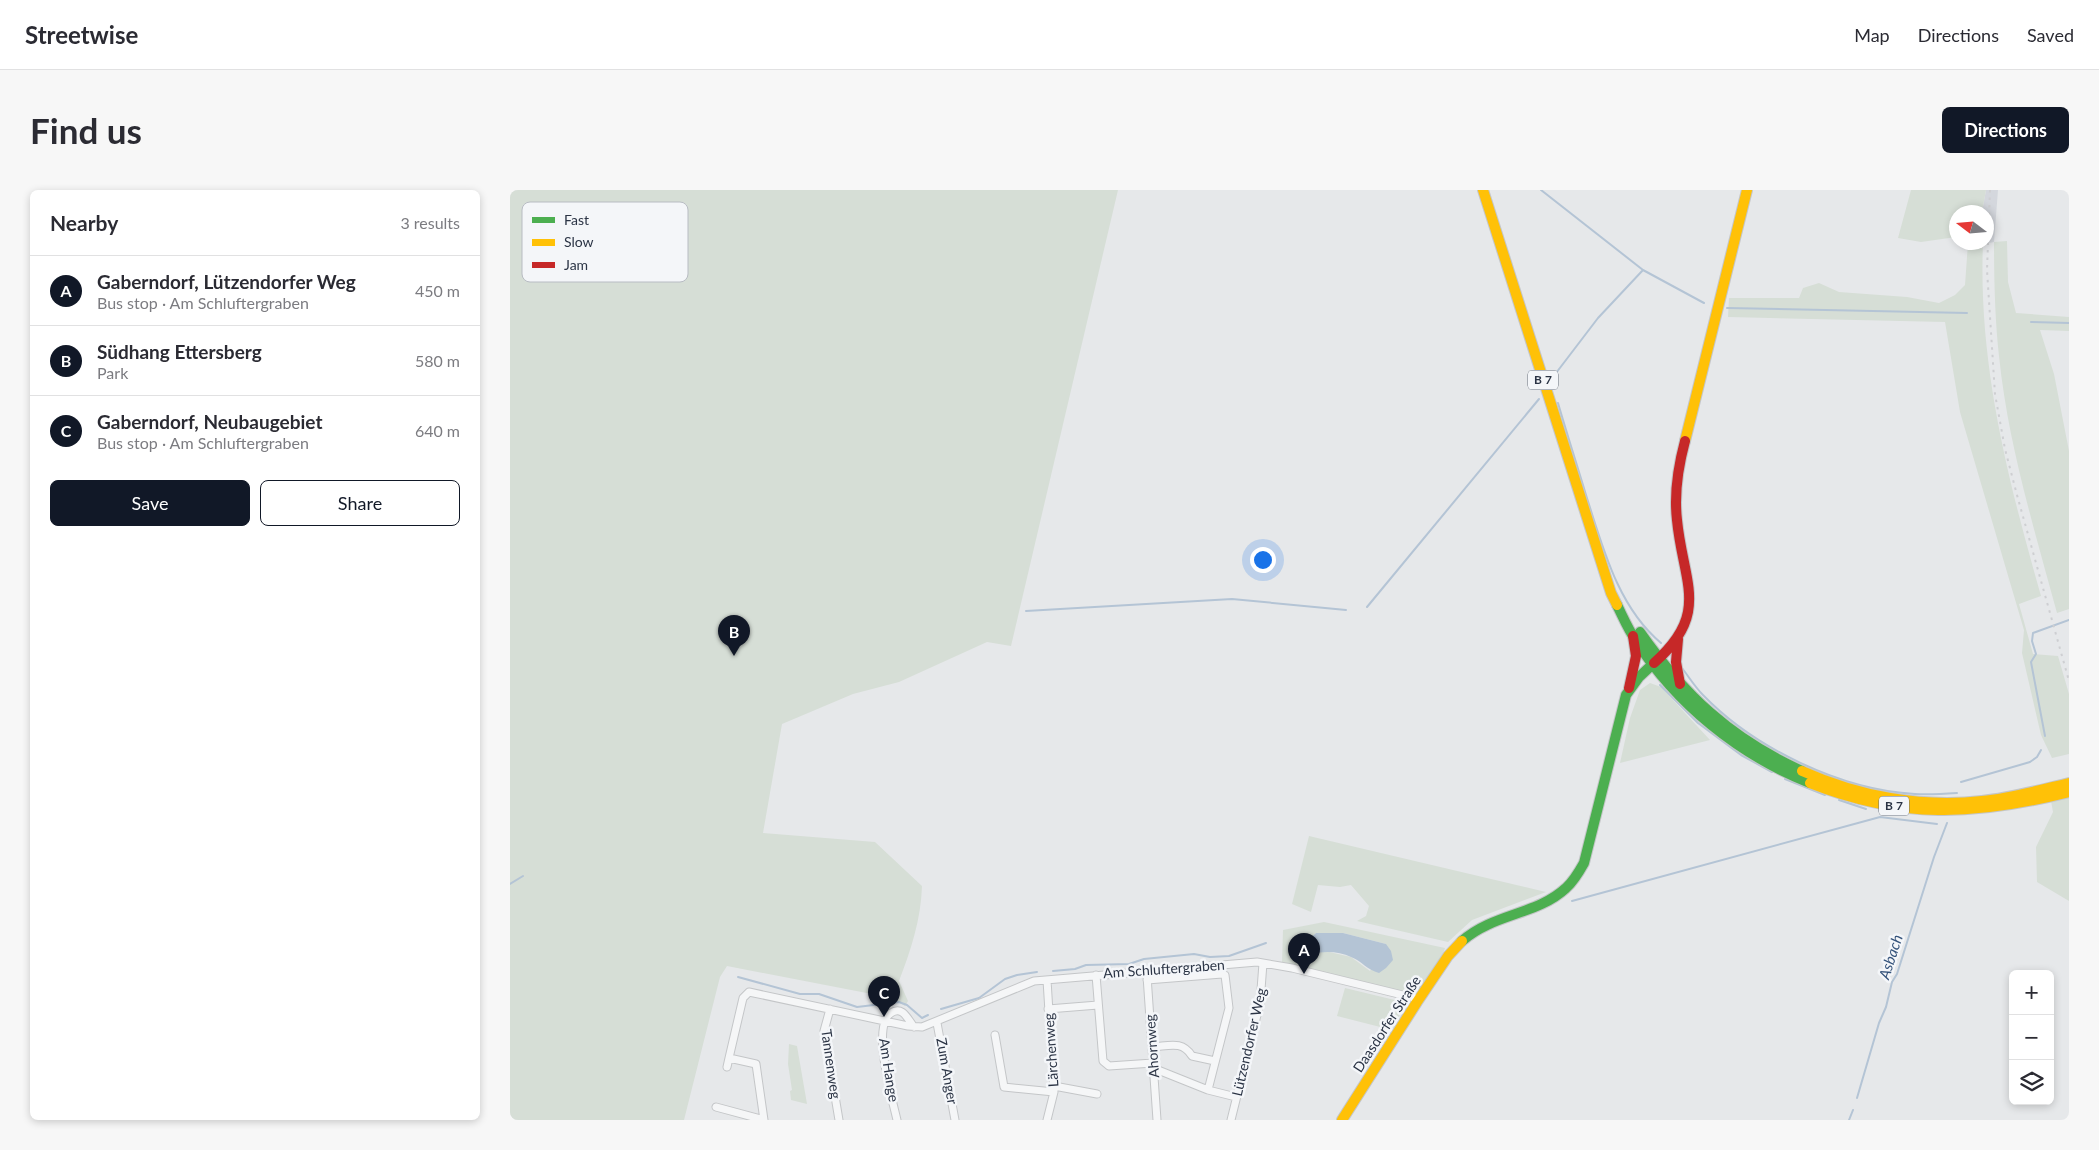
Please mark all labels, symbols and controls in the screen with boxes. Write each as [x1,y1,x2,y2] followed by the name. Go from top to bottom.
[25,20,138,49] text: Streetwise
[1854,24,1890,46] text: Map
[1918,24,1999,46] text: Directions
[2027,24,2074,46] text: Saved
[1942,107,2069,153] button: Directions
[30,109,142,151] text: Find us
[522,202,688,282] legend
[1949,205,1994,250] north arrow
[50,210,118,235] text: Nearby
[564,211,589,228] text: Fast
[400,213,460,232] text: 3 results
[564,233,594,250] text: Slow
[564,256,588,273] text: Jam
[97,270,356,293] text: Gaberndorf, Lützendorfer Weg
[60,281,72,300] text: A
[415,281,460,300] text: 450 m
[97,293,309,312] text: Bus stop · Am Schluftergraben
[97,340,262,363] text: Südhang Ettersberg
[61,351,71,370] text: B
[415,351,460,370] text: 580 m
[97,363,128,382] text: Park
[1528,370,1558,390] road number: B 7
[97,410,322,433] text: Gaberndorf, Neubaugebiet
[61,421,71,440] text: C
[415,421,460,440] text: 640 m
[97,433,309,452] text: Bus stop · Am Schluftergraben
[50,480,250,526] button: Save
[260,480,460,526] button: Share
[1250,547,1276,573] your location
[718,615,750,656] pin: B
[1879,796,1909,816] road number: B 7
[1874,932,1906,982] water label: Asbach
[1288,933,1320,974] pin: A
[1103,956,1225,981] street label: Am Schluftergraben
[2009,970,2054,1105] map controls
[2009,970,2054,1015] button: +
[1349,972,1424,1075] street label: Daasdorfer Straße
[868,976,900,1017] pin: C
[1228,986,1269,1098] street label: Lützendorfer Weg
[1039,1012,1062,1088] street label: Lärchenweg
[1141,1014,1162,1078] street label: Ahornweg
[2009,1015,2054,1060] button: −
[818,1028,845,1100] street label: Tannenweg
[933,1036,962,1106] street label: Zum Anger
[876,1037,903,1103] street label: Am Hange
[2009,1060,2054,1105] button: layers

